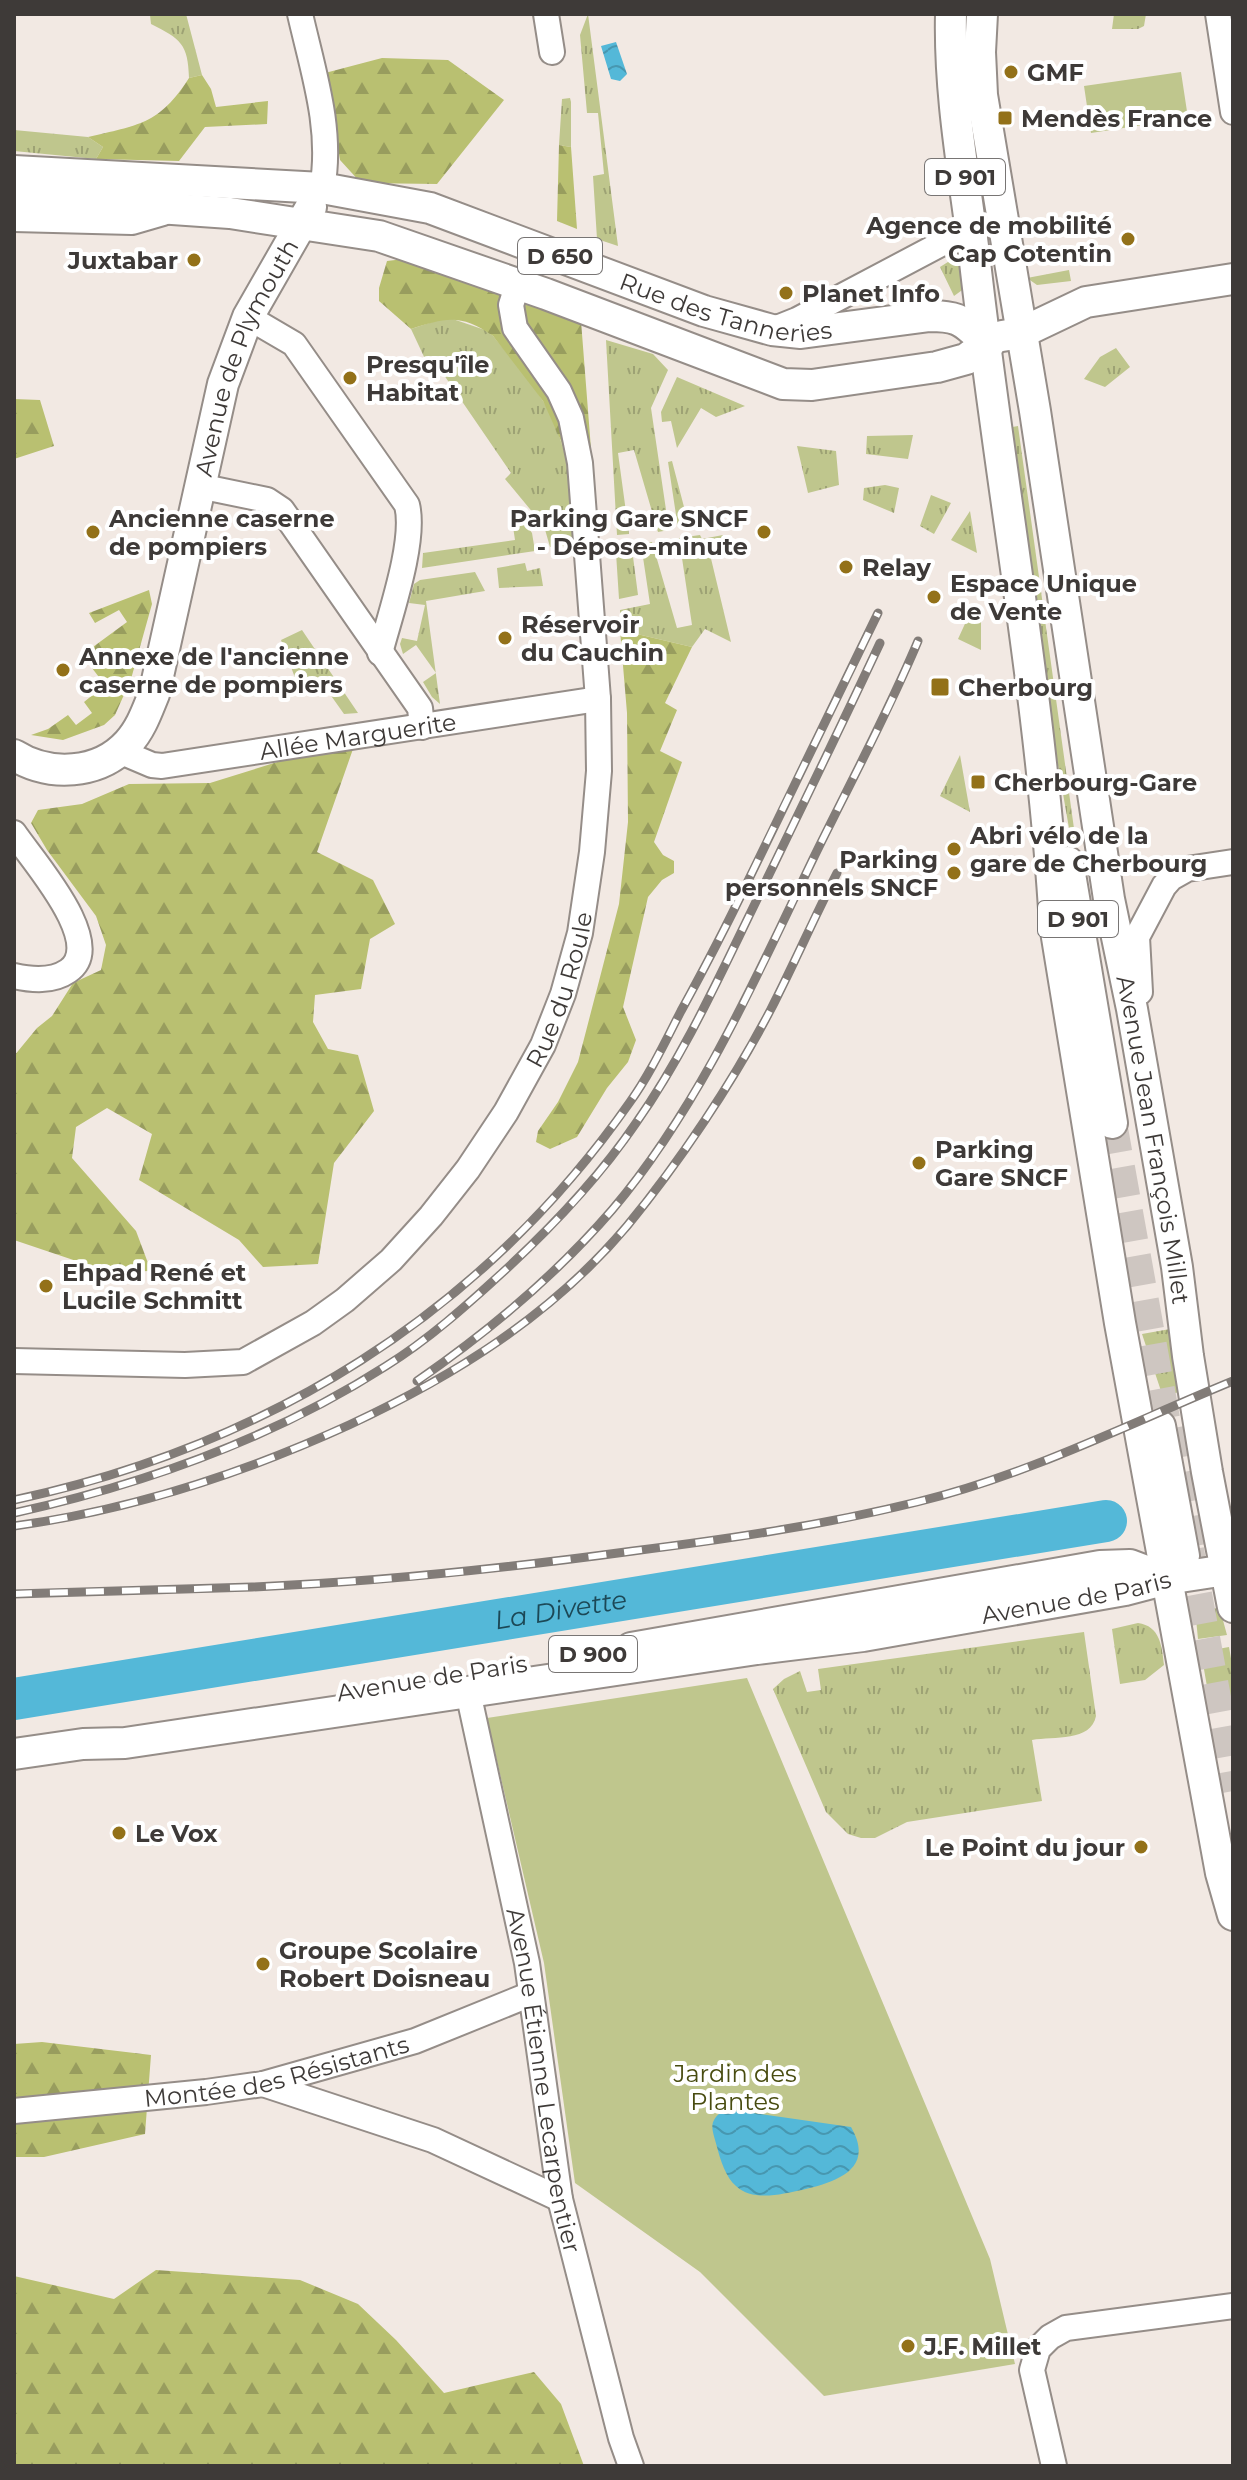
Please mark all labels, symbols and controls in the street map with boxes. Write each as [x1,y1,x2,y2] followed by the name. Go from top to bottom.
[1027,58,1084,87] place label: GMF
[1002,63,1020,81] marker: GMF
[1021,104,1212,133] place label: Mendès France
[996,109,1014,127] marker: Mendès France
[925,159,1005,195] road number: D 901
[865,211,1112,268] place label: Agence de mobilité Cap Cotentin
[1119,230,1137,248] marker: Agence de mobilité Cap Cotentin
[188,234,304,479] street label: Avenue de Plymouth
[518,238,602,274] road number: D 650
[67,246,178,275] place label: Juxtabar
[185,251,203,269] marker: Juxtabar
[616,266,834,348] street label: Rue des Tanneries
[802,279,940,308] place label: Planet Info
[777,284,795,302] marker: Planet Info
[366,350,490,407] place label: Presqu'île Habitat
[341,369,359,387] marker: Presqu'île Habitat
[108,504,335,561] place label: Ancienne caserne de pompiers
[510,504,748,561] place label: Parking Gare SNCF - Dépose-minute
[84,523,102,541] marker: Ancienne caserne de pompiers
[755,523,773,541] marker: Parking Gare SNCF - Dépose-minute
[862,553,932,582] place label: Relay
[837,558,855,576] marker: Relay
[950,569,1137,626] place label: Espace Unique de Vente
[925,588,943,606] marker: Espace Unique de Vente
[521,610,664,667] place label: Réservoir du Cauchin
[496,629,514,647] marker: Réservoir du Cauchin
[78,642,349,699] place label: Annexe de l'ancienne caserne de pompiers
[54,661,72,679] marker: Annexe de l'ancienne caserne de pompiers
[958,673,1093,702] place label: Cherbourg
[929,676,951,698] marker: Cherbourg
[258,707,458,765] street label: Allée Marguerite
[994,768,1197,797] place label: Cherbourg-Gare
[969,773,987,791] marker: Cherbourg-Gare
[969,821,1207,878] place label: Abri vélo de la gare de Cherbourg
[945,840,963,858] marker: Abri vélo de la gare de Cherbourg
[725,845,938,902] place label: Parking personnels SNCF
[945,864,963,882] marker: Parking personnels SNCF
[1038,901,1118,937] road number: D 901
[519,910,597,1072] street label: Rue du Roule
[1111,973,1196,1306] street label: Avenue Jean François Millet
[935,1135,1068,1192] place label: Parking Gare SNCF
[910,1154,928,1172] marker: Parking Gare SNCF
[62,1258,247,1315] place label: Ehpad René et Lucile Schmitt
[37,1277,55,1295] marker: Ehpad René et Lucile Schmitt
[979,1564,1174,1629] street label: Avenue de Paris
[492,1583,629,1636] water label: La Divette
[549,1636,637,1672] road number: D 900
[335,1649,529,1707] street label: Avenue de Paris
[135,1819,218,1848] place label: Le Vox
[110,1824,128,1842] marker: Le Vox
[925,1833,1125,1862] place label: Le Point du jour
[1132,1838,1150,1856] marker: Le Point du jour
[501,1905,588,2256] street label: Avenue Étienne Lecarpentier
[279,1936,490,1993] place label: Groupe Scolaire Robert Doisneau
[254,1955,272,1973] marker: Groupe Scolaire Robert Doisneau
[143,2029,412,2113] street label: Montée des Résistants
[672,2059,797,2116] park label: Jardin des Plantes
[923,2332,1042,2361] place label: J.F. Millet
[899,2337,917,2355] marker: J.F. Millet

